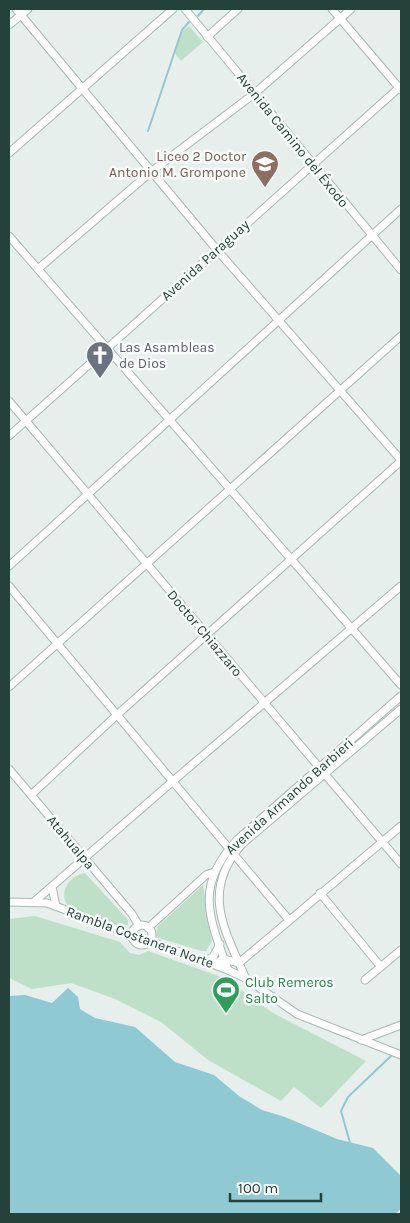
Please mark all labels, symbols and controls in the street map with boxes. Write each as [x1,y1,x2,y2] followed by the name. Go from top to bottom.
[233,69,353,211] street label: Avenida Camino del Éxodo
[109,148,247,181] place label: Liceo 2 Doctor Antonio M. Grompone
[250,149,280,188] school or university icon: Liceo 2 Doctor Antonio M. Grompone
[158,216,253,304] street label: Avenida Paraguay
[119,339,215,372] place label: Las Asambleas de Dios
[85,340,115,379] church icon: Las Asambleas de Dios
[163,586,246,680] street label: Doctor Chiazzaro
[222,735,357,858] street label: Avenida Armando Barbieri
[43,812,98,873] street label: Atahualpa
[64,903,216,972] street label: Rambla Costanera Norte
[245,974,334,1007] place label: Club Remeros Salto
[211,975,241,1014] sports icon: Club Remeros Salto
[230,1170,321,1202] scale bar
[238,1179,278,1197] text: 100 m

